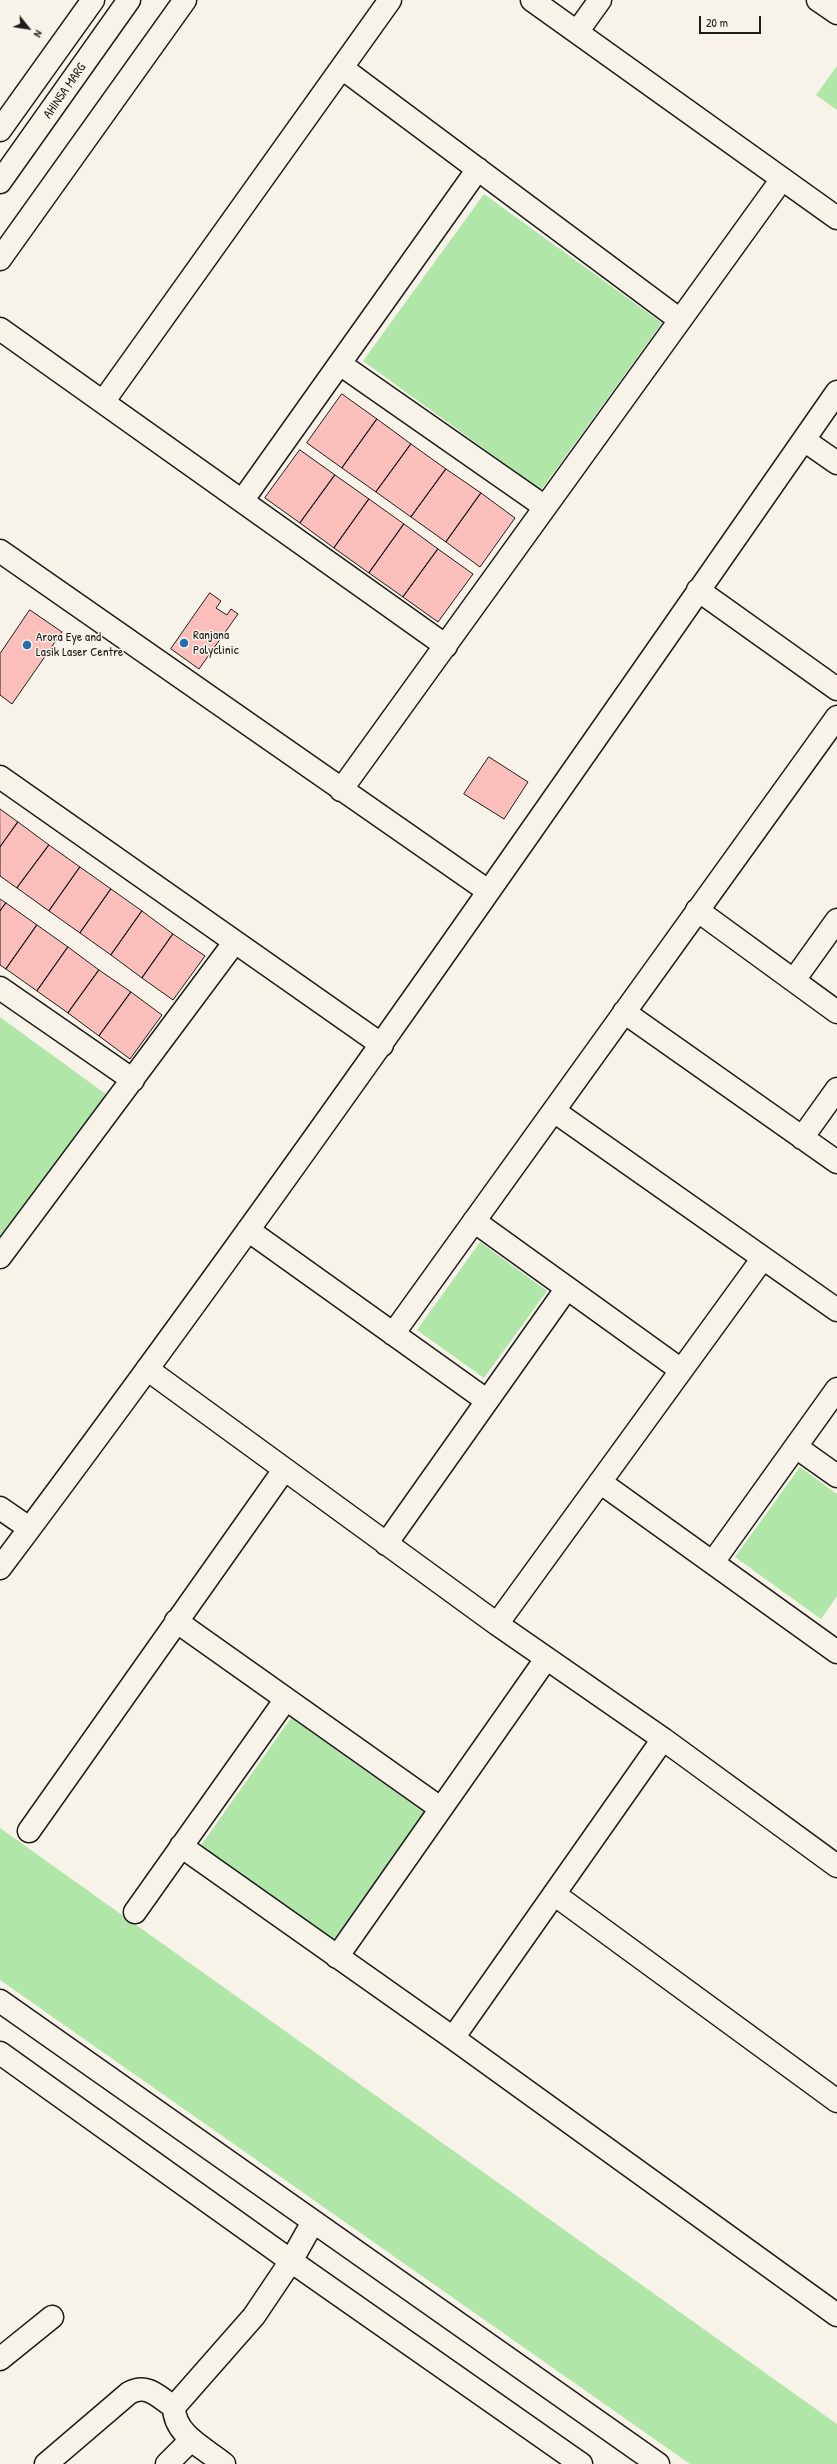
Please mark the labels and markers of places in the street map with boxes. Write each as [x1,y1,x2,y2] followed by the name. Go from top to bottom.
[193,628,239,659] place label: Ranjana Polyclinic
[36,630,123,661] place label: Arora Eye and Lasik Laser Centre
[178,637,190,649] marker: Ranjana Polyclinic
[21,639,33,651] marker: Arora Eye and Lasik Laser Centre

